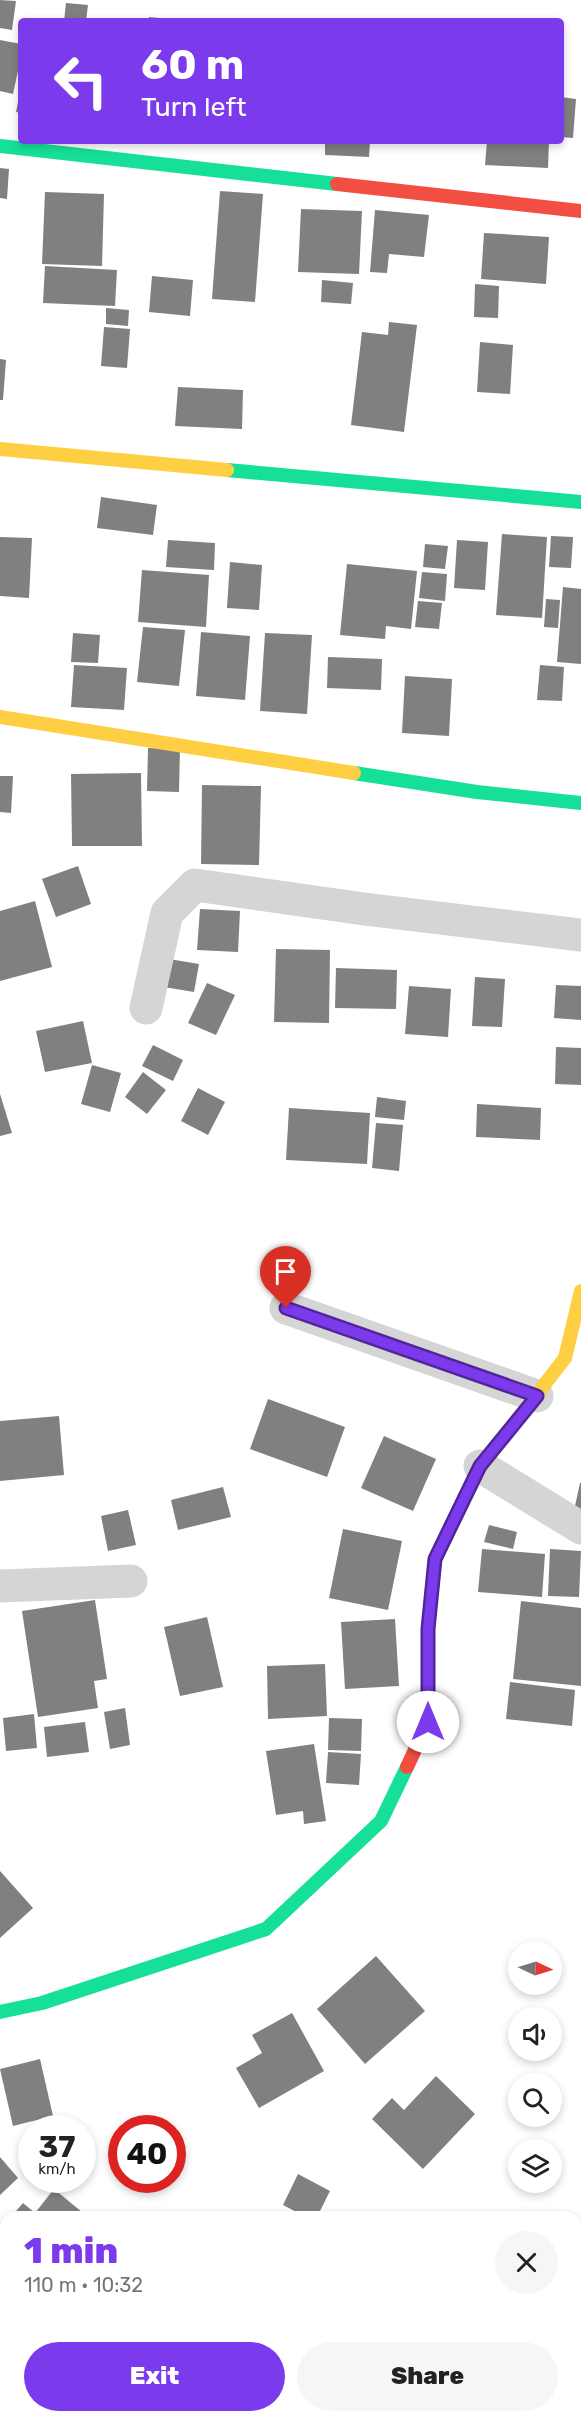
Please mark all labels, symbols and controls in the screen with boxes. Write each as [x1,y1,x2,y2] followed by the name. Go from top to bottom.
[141,40,244,90] text: 60 m
[42,42,120,120] icon: left
[141,91,246,123] text: Turn left
[260,1246,311,1308] pin
[269,1255,302,1288] icon: arrive
[396,1690,460,1754] position arrow
[508,1941,562,1995] north arrow
[508,1941,562,2193] map controls
[508,2007,562,2061] button: sound
[508,2073,562,2127] button: search
[108,2115,186,2193] speed limit sign: 40
[39,2129,75,2165] text: 37
[508,2139,562,2193] button: layers
[38,2160,76,2178] text: km/h
[24,2229,118,2272] text: 1 min
[495,2231,558,2294] button: close
[24,2273,143,2297] text: 110 m · 10:32
[24,2342,285,2411] button: Exit
[297,2342,558,2411] button: Share

